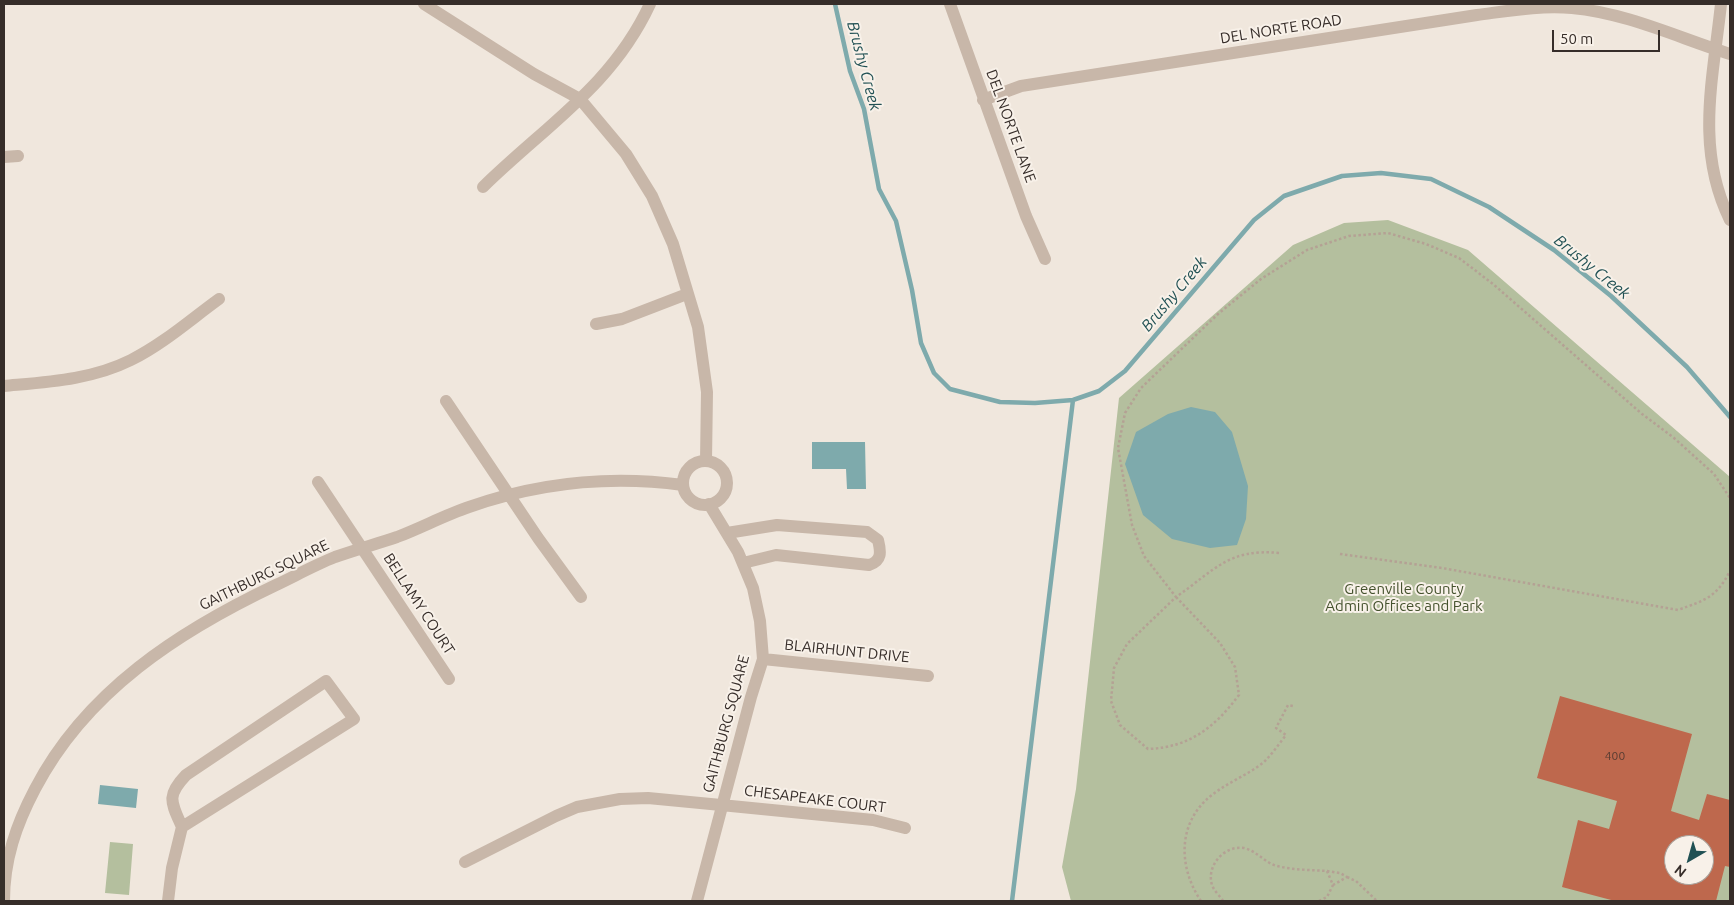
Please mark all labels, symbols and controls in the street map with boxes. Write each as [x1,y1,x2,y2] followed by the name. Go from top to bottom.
[1219,10,1343,48] street label: DEL NORTE ROAD
[843,19,885,113] water label: Brushy Creek
[1554,20,1662,52] scale bar
[1560,30,1593,47] text: 50 m
[982,67,1040,185] street label: DEL NORTE LANE
[1550,231,1634,303] water label: Brushy Creek
[1137,253,1211,335] water label: Brushy Creek
[196,536,332,614] street label: GAITHBURG SQUARE
[380,550,458,658] street label: BELLAMY COURT
[1325,580,1483,615] park label: Greenville County Admin Offices and Park
[784,635,910,667] street label: BLAIRHUNT DRIVE
[699,653,753,795] street label: GAITHBURG SQUARE
[1605,749,1625,763] house number: 400
[743,781,887,817] street label: CHESAPEAKE COURT
[1664,835,1714,885] north arrow
[1671,862,1689,881] text: N

